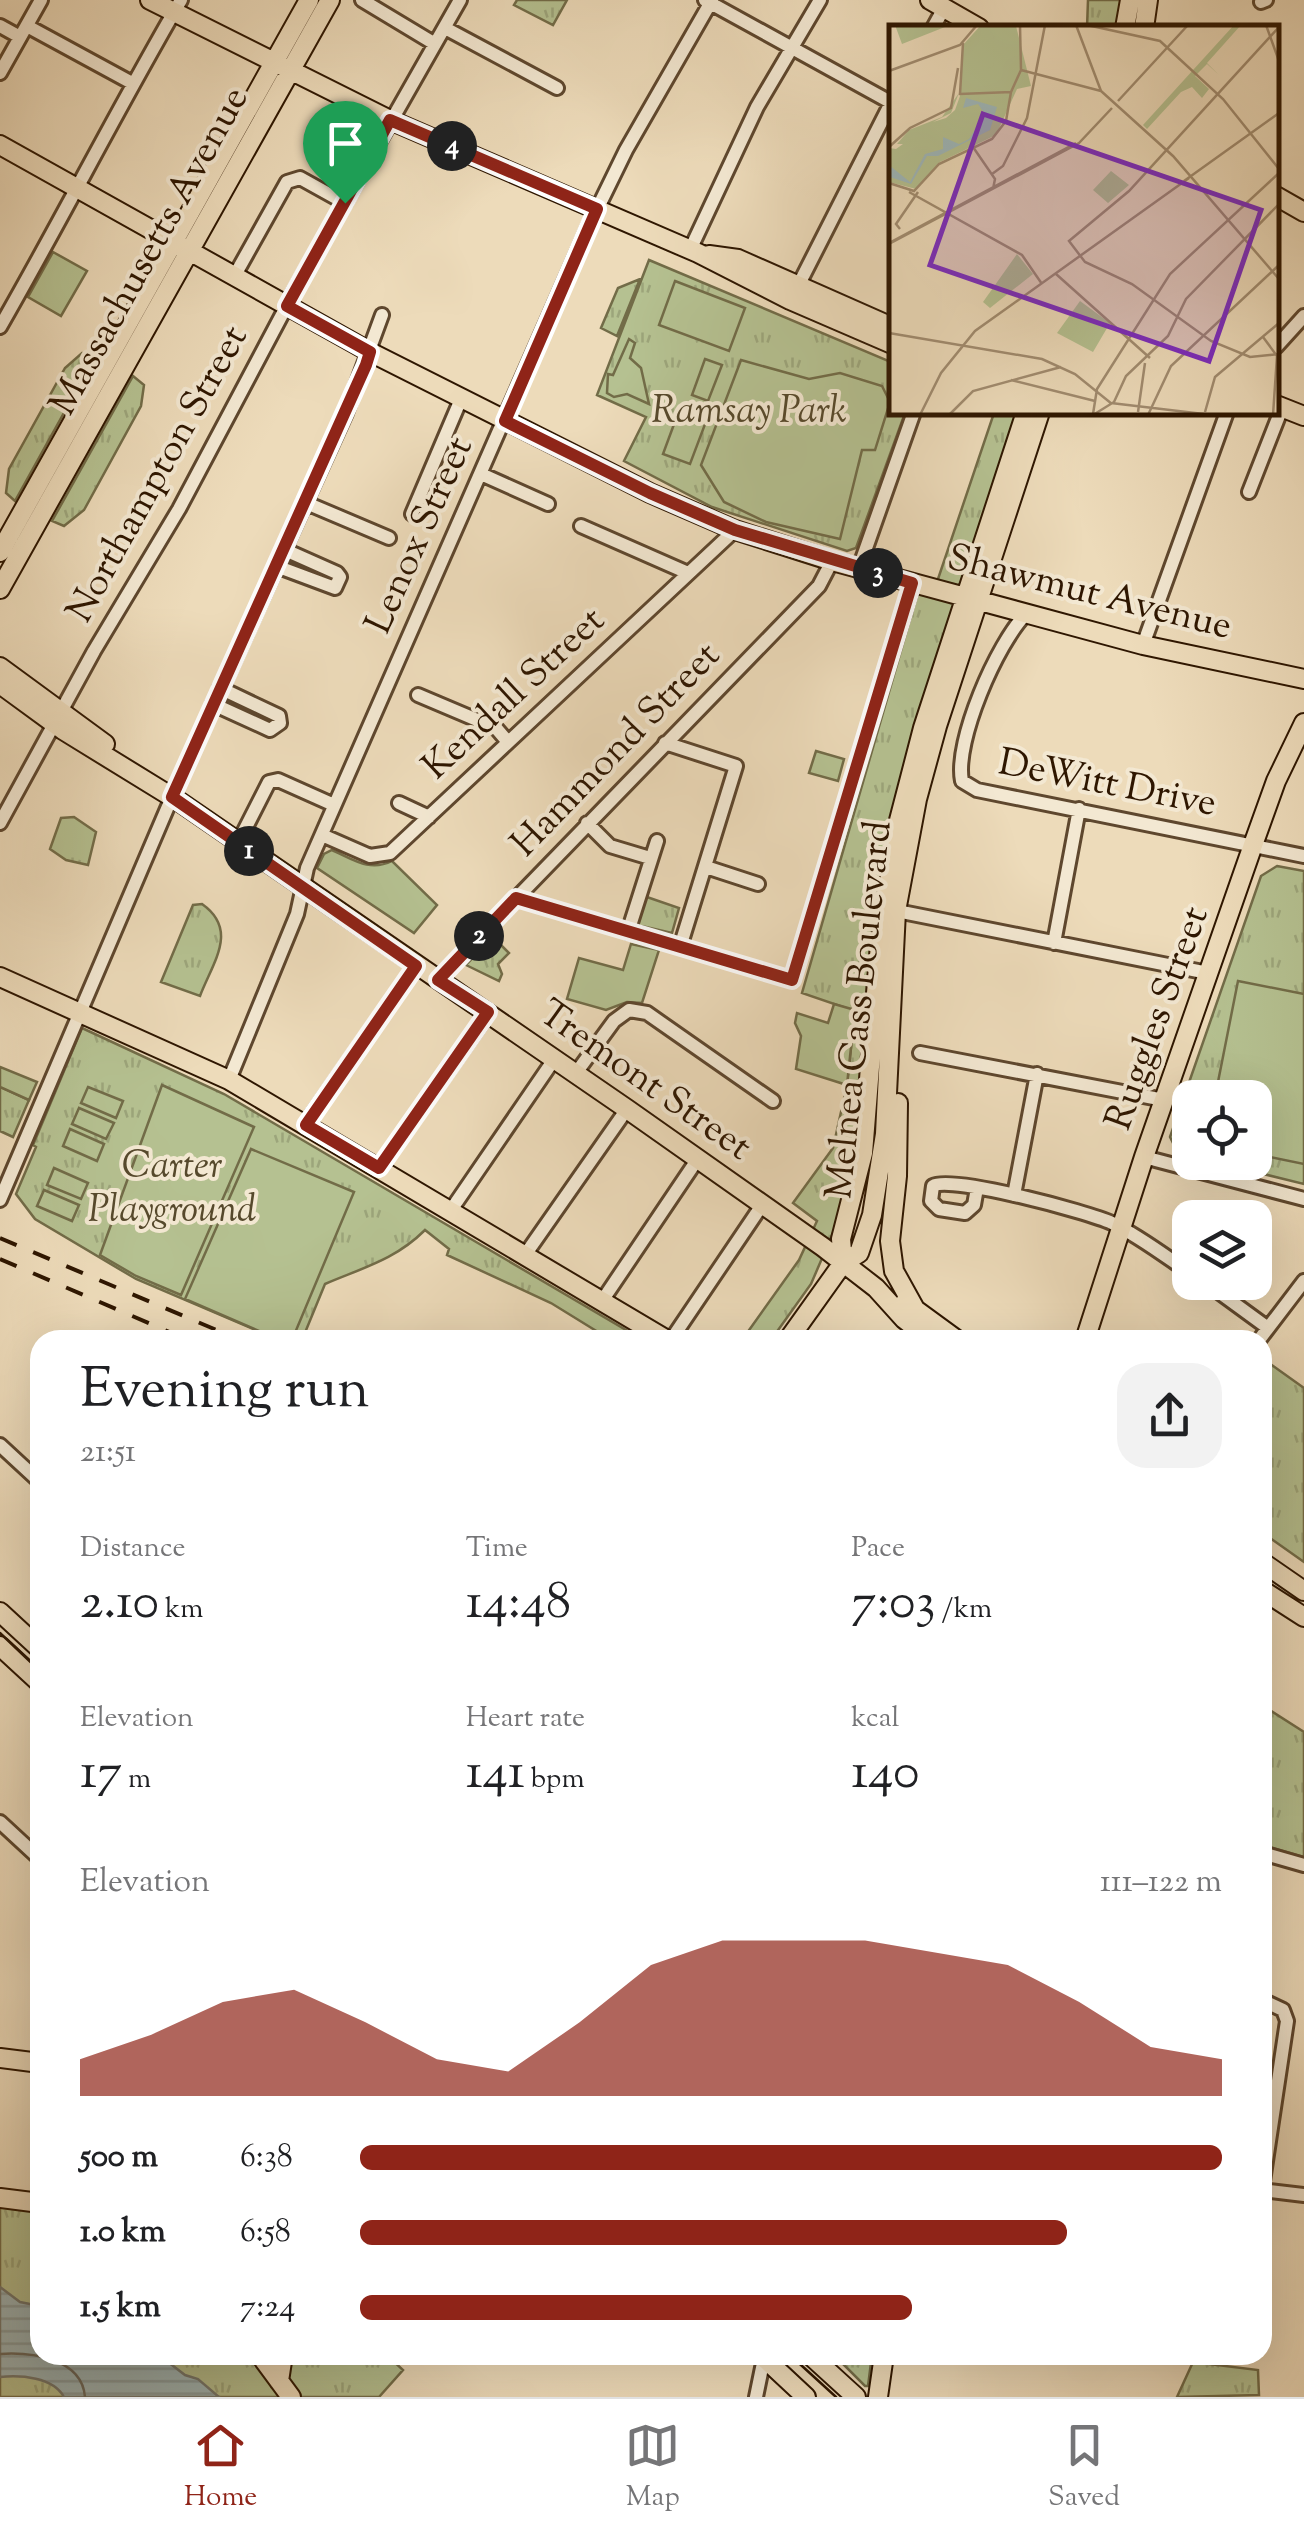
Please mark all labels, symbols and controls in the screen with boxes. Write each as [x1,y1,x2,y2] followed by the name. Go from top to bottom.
[889,25,1279,415] inset map
[38,78,264,426] street label: Massachusetts Avenue
[303,101,388,204] pin
[318,116,373,171] icon: arrive
[427,121,477,171] pin: 4
[445,126,459,166] text: 4
[55,317,263,633] street label: Northampton Street
[651,386,847,440] park label: Ramsay Park
[354,429,488,643] street label: Lenox Street
[941,533,1237,655] street label: Shawmut Avenue
[853,548,903,598] pin: 3
[872,553,884,593] text: 3
[412,596,618,794] street label: Kendall Street
[500,631,734,871] street label: Hammond Street
[994,737,1220,833] street label: DeWitt Drive
[814,818,908,1202] street label: Melnea Cass Boulevard
[224,826,274,876] pin: 1
[244,831,254,871] text: 1
[1094,900,1224,1138] street label: Ruggles Street
[454,911,504,961] pin: 2
[472,916,486,956] text: 2
[527,989,761,1175] street label: Tremont Street
[1172,1080,1272,1300] map controls
[1172,1080,1272,1180] button: locate
[88,1141,256,1239] park label: Carter Playground
[1172,1200,1272,1300] button: layers
[80,1353,369,1432] text: Evening run
[1117,1363,1222,1468] button: share
[80,1430,136,1476] text: 21:51
[80,1529,186,1569] text: Distance
[466,1529,528,1569] text: Time
[851,1529,905,1569] text: Pace
[80,1569,159,1641] text: 2.10
[466,1569,571,1641] text: 14:48
[851,1569,936,1641] text: 7:03
[159,1590,203,1630] text: km
[936,1590,992,1630] text: /km
[80,1699,194,1739] text: Elevation
[466,1699,585,1739] text: Heart rate
[851,1699,899,1739] text: kcal
[80,1739,122,1811] text: 17
[466,1739,525,1811] text: 141
[851,1739,920,1811] text: 140
[122,1760,151,1800] text: m
[525,1760,585,1800] text: bpm
[80,1860,210,1906] text: Elevation
[1100,1860,1222,1906] text: 111–122 m
[80,2135,158,2181] text: 500 m
[240,2135,293,2181] text: 6:38
[80,2210,166,2256] text: 1.0 km
[240,2210,291,2256] text: 6:58
[80,2285,161,2331] text: 1.5 km
[240,2285,295,2331] text: 7:24
[184,2418,257,2518] tab: Home
[625,2418,680,2518] tab: Map
[1048,2418,1120,2518] tab: Saved

